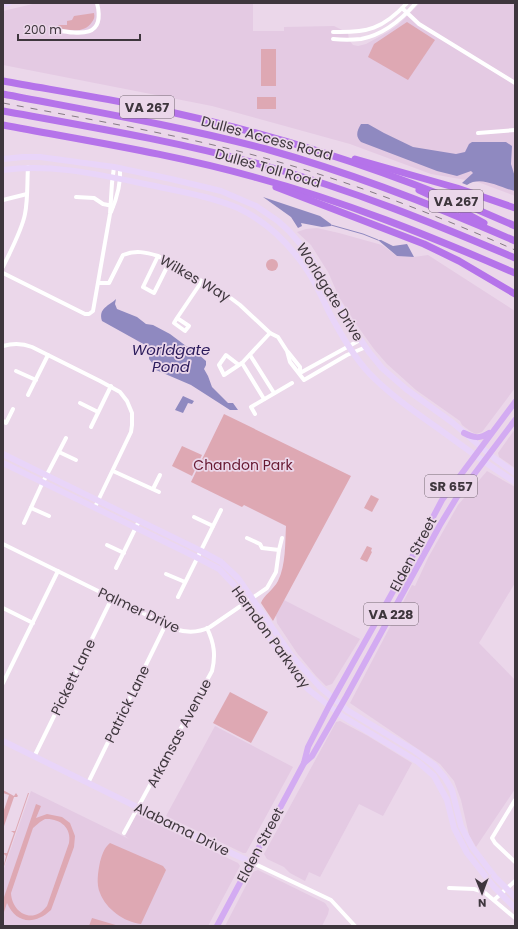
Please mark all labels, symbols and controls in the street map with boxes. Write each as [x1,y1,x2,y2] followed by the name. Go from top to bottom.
[18,16,140,42] scale bar
[24,21,62,38] text: 200 m
[120,96,174,118] road number: VA 267
[199,111,335,165] street label: Dulles Access Road
[213,143,323,193] street label: Dulles Toll Road
[429,190,483,212] road number: VA 267
[292,239,368,345] street label: Worldgate Drive
[156,250,234,306] street label: Wilkes Way
[132,339,210,377] water label: Worldgate Pond
[193,455,293,475] park label: Chandon Park
[425,475,477,497] road number: SR 657
[385,513,441,595] street label: Elden Street
[95,582,183,638] street label: Palmer Drive
[227,582,315,693] street label: Herndon Parkway
[364,603,418,625] road number: VA 228
[46,635,100,719] street label: Pickett Lane
[100,662,155,746] street label: Patrick Lane
[142,675,216,791] street label: Arkansas Avenue
[131,797,233,861] street label: Alabama Drive
[232,804,288,886] street label: Elden Street
[462,873,502,913] north arrow
[478,895,486,911] text: N

